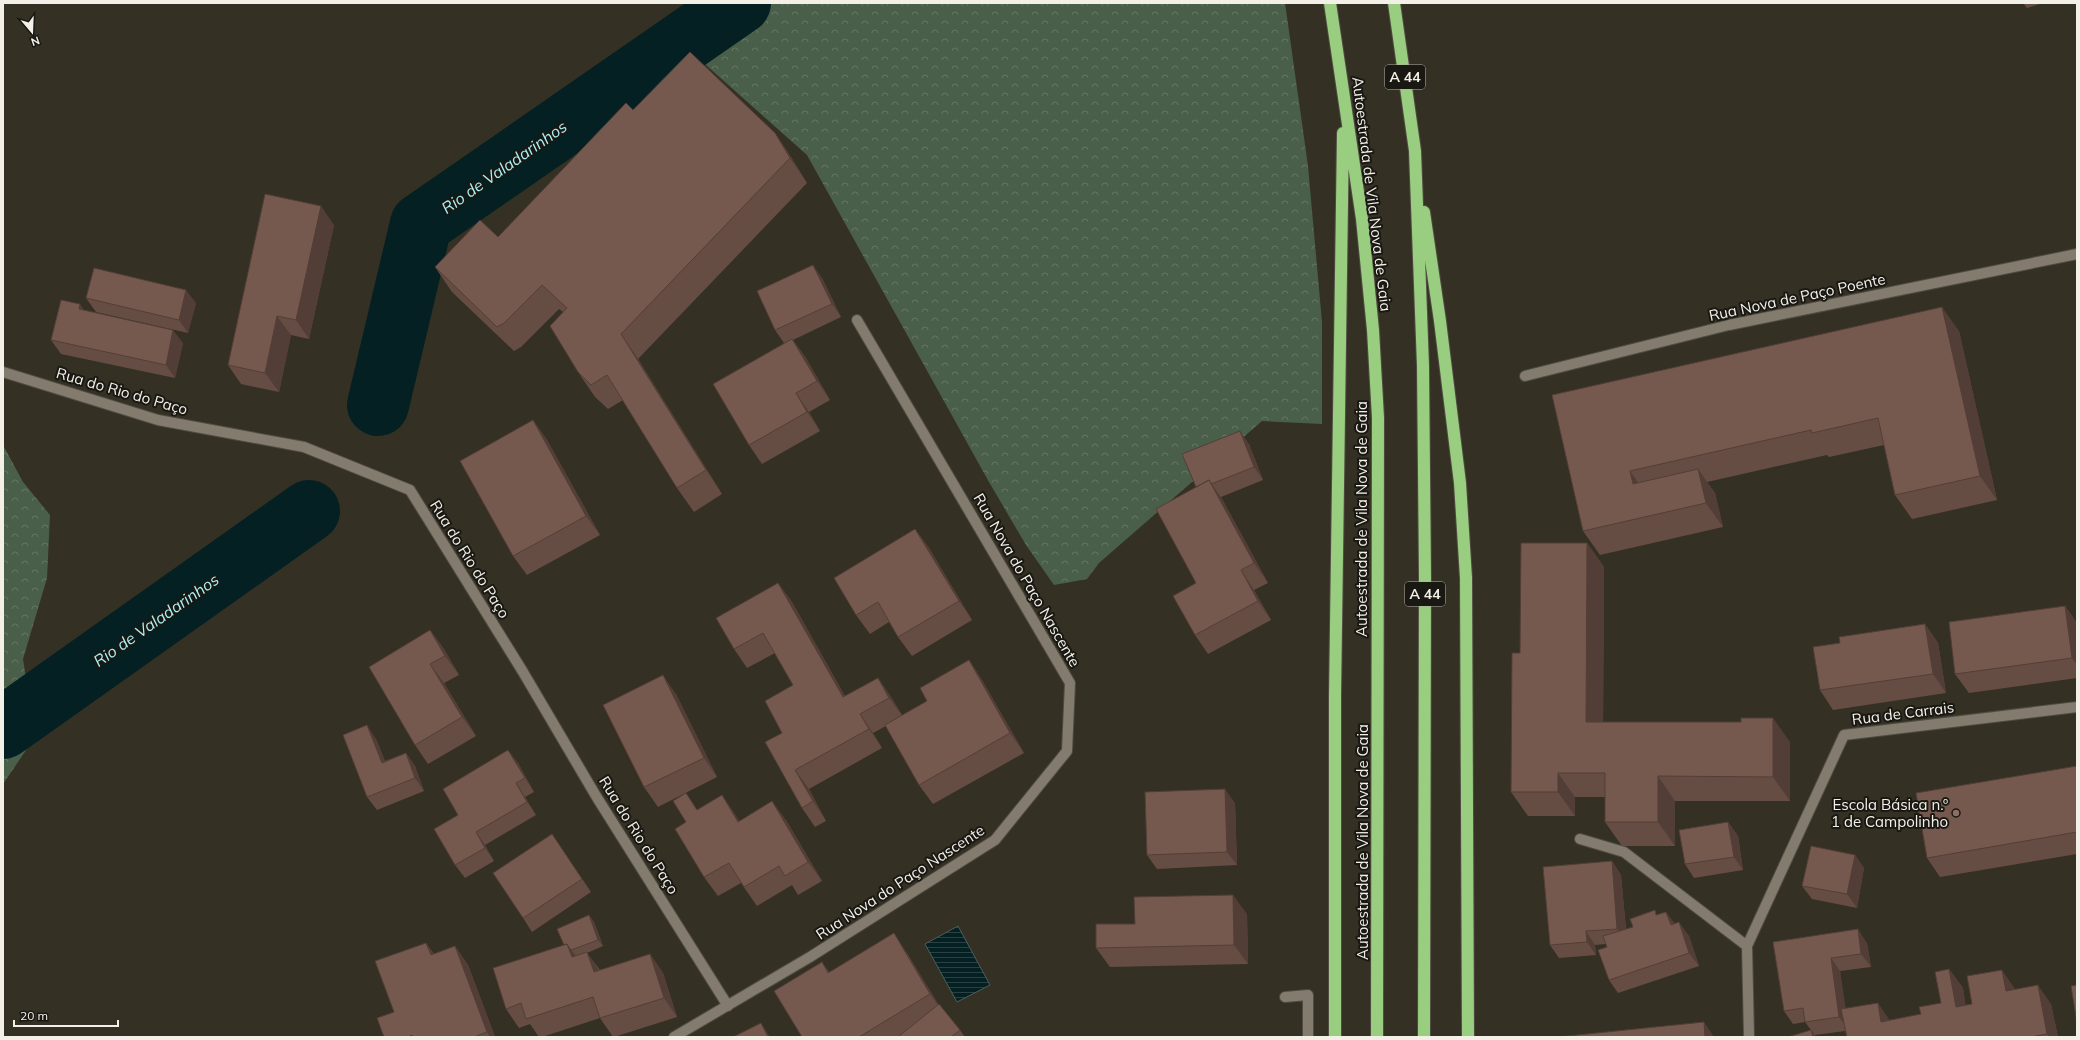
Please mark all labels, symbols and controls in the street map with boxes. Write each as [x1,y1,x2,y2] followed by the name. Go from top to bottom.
[12,12,52,52] north arrow
[29,33,41,49] text: N
[1385,65,1425,89] road number: A 44
[1348,76,1396,312] street label: Autoestrada de Vila Nova de Gaia
[437,116,571,218] water label: Rio de Valadarinhos
[1707,269,1887,325] street label: Rua Nova de Paço Poente
[54,363,190,419] street label: Rua do Rio do Paço
[1352,401,1371,637] street label: Autoestrada de Vila Nova de Gaia
[969,490,1085,670] street label: Rua Nova do Paço Nascente
[426,496,514,622] street label: Rua do Rio do Paço
[89,569,223,671] water label: Rio de Valadarinhos
[1405,582,1445,606] road number: A 44
[1851,697,1955,729] street label: Rua de Carrais
[1353,724,1372,960] street label: Autoestrada de Vila Nova de Gaia
[595,772,683,898] street label: Rua do Rio do Paço
[1831,795,1948,831] place label: Escola Básica n.º 1 de Campolinho
[1951,808,1961,818] marker: Escola Básica n.º 1 de Campolinho
[812,820,988,944] street label: Rua Nova do Paço Nascente
[14,1002,118,1028] scale bar
[20,1008,48,1023] text: 20 m

